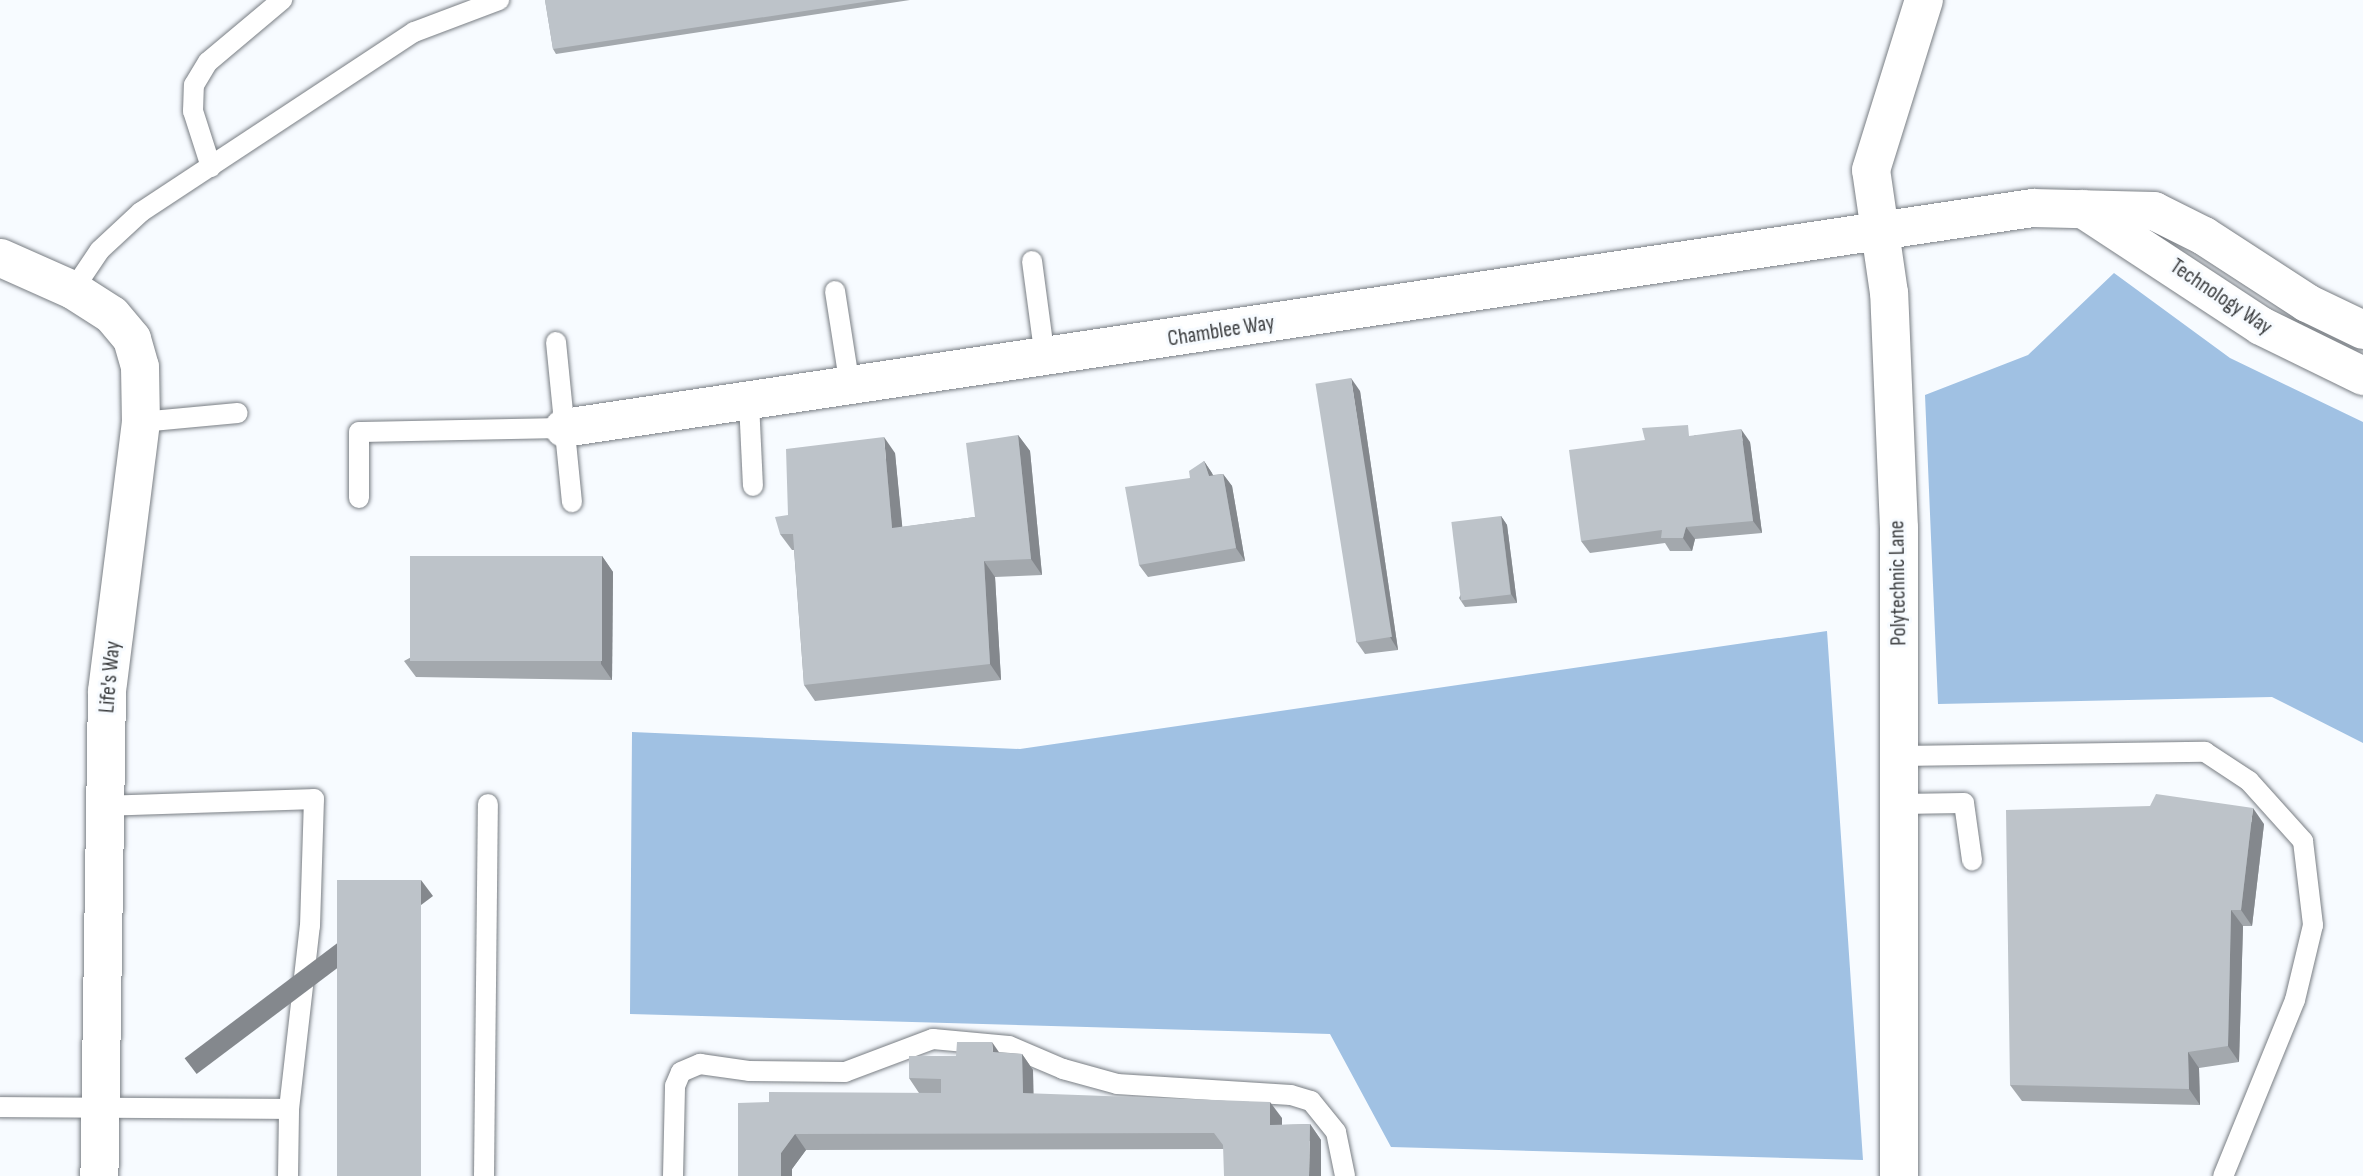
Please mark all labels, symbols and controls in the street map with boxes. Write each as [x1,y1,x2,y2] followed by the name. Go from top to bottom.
[2165,253,2277,341] street label: Technology Way
[1166,310,1276,352] street label: Chamblee Way
[1884,520,1912,646] street label: Polytechnic Lane
[94,640,126,714] street label: Life's Way

